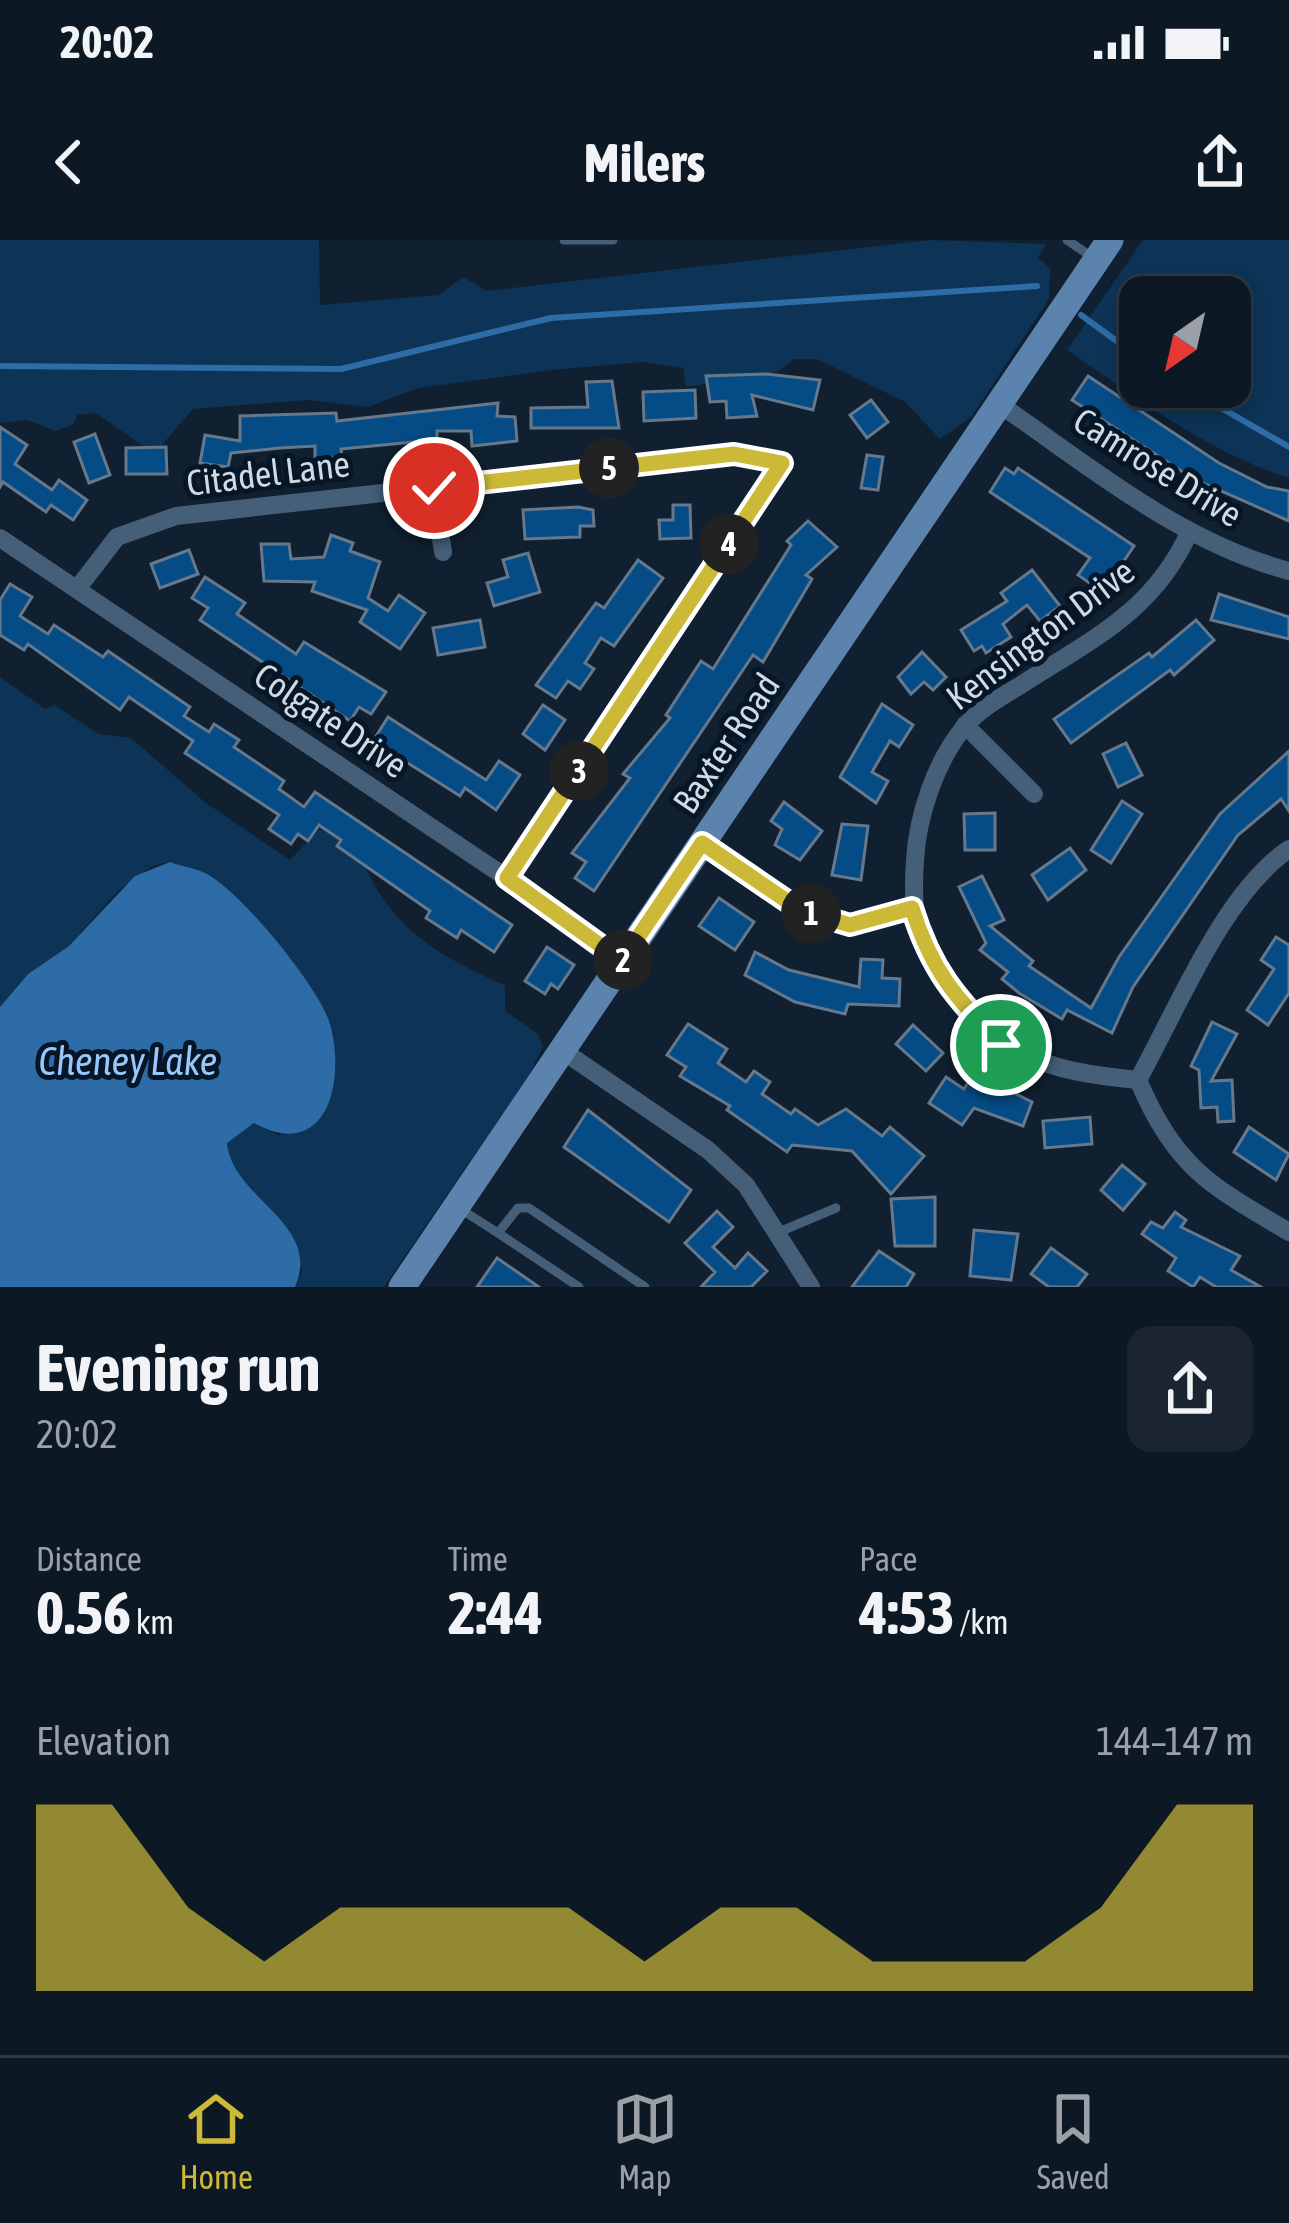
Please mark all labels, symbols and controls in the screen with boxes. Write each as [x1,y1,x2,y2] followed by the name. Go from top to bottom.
[60,16,154,68] text: 20:02
[36,129,102,195] icon: back
[1187,129,1253,195] icon: share
[584,132,705,193] text: Milers
[1119,276,1251,408] north arrow
[1119,276,1251,408] map controls
[1066,399,1250,535] street label: Camrose Drive
[383,437,485,539] pin
[579,438,639,498] pin: 5
[184,442,352,504] street label: Citadel Lane
[601,449,617,487] text: 5
[401,455,467,521] icon: check
[699,514,759,574] pin: 4
[721,525,737,563] text: 4
[938,550,1142,718] street label: Kensington Drive
[247,654,415,786] street label: Colgate Drive
[664,665,788,821] street label: Baxter Road
[549,741,609,801] pin: 3
[571,752,587,790] text: 3
[781,883,841,943] pin: 1
[803,894,819,932] text: 1
[593,930,653,990] pin: 2
[615,941,631,979] text: 2
[950,994,1052,1096] pin
[968,1012,1034,1078] icon: arrive
[38,1039,218,1083] water label: Cheney Lake
[1127,1326,1253,1452] button: share
[36,1329,321,1405] text: Evening run
[36,1412,118,1456] text: 20:02
[36,1540,142,1578] text: Distance
[448,1540,508,1578] text: Time
[859,1540,917,1578] text: Pace
[36,1578,131,1647] text: 0.56
[448,1578,543,1647] text: 2:44
[859,1578,955,1647] text: 4:53
[131,1603,174,1641] text: km
[955,1603,1009,1641] text: /km
[36,1719,171,1763] text: Elevation
[1096,1719,1253,1763] text: 144–147 m
[179,2086,253,2196] tab: Home
[612,2086,678,2196] tab: Map
[1037,2086,1110,2196] tab: Saved

